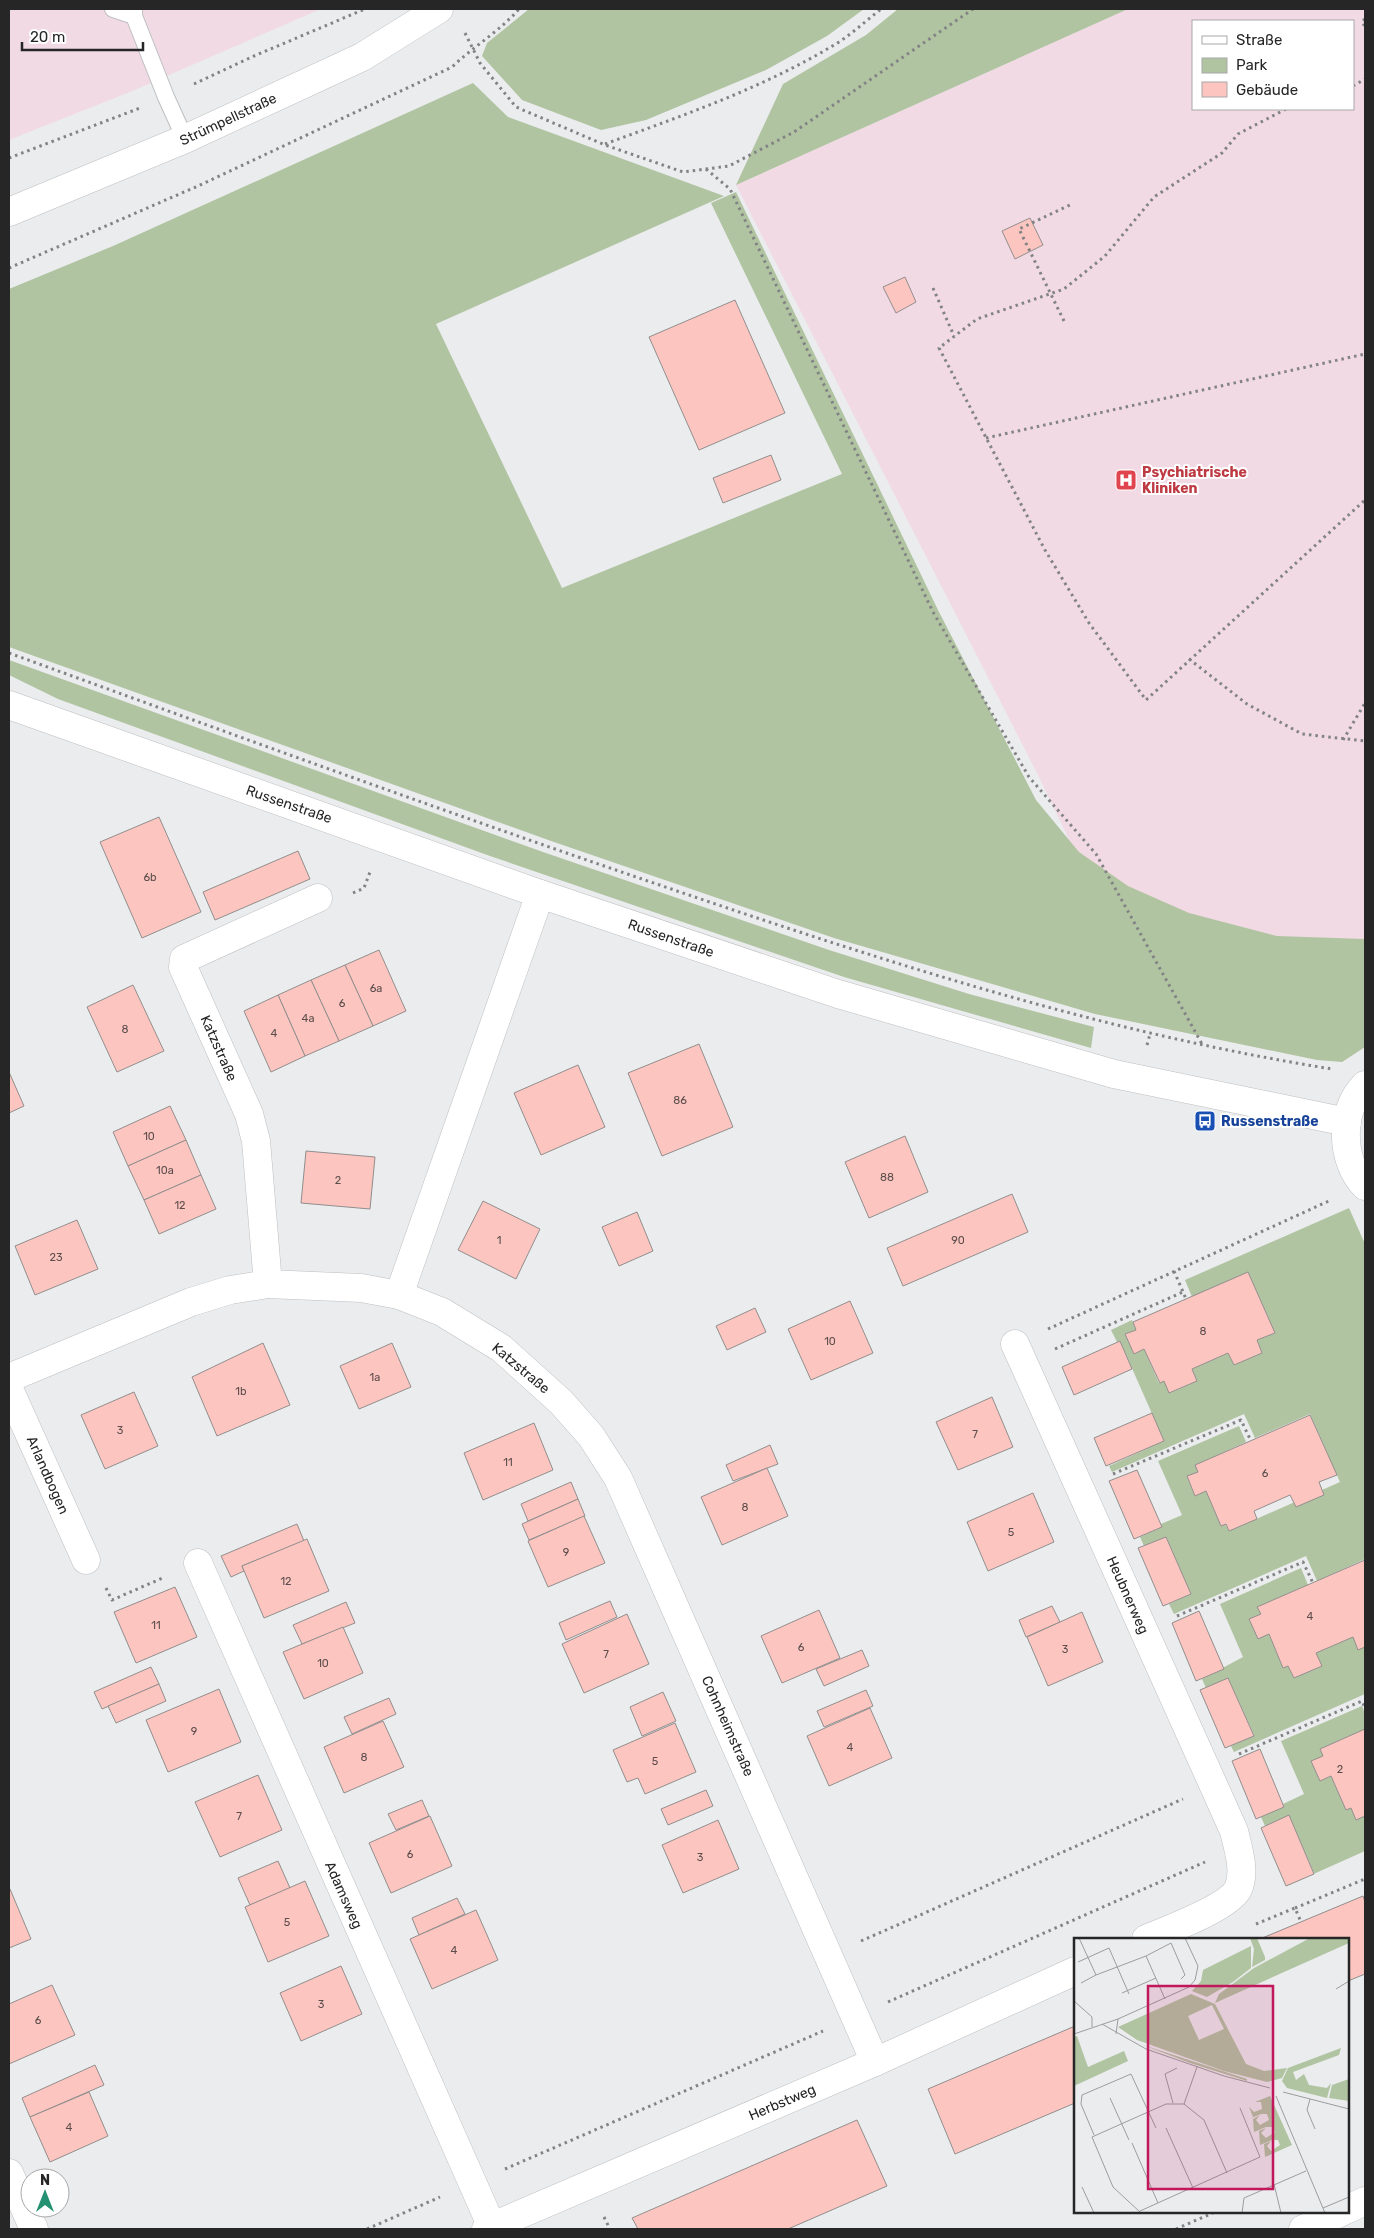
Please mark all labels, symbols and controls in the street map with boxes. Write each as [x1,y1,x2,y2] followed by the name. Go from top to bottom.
[22,20,144,52] scale bar
[1192,20,1354,110] legend
[30,28,65,46] text: 20 m
[1236,31,1282,49] text: Straße
[1236,56,1267,74] text: Park
[1236,81,1298,99] text: Gebäude
[177,90,280,149] street label: Strümpellstraße
[1142,464,1247,497] place label: Psychiatrische Kliniken
[1114,468,1138,492] hospital icon: Psychiatrische Kliniken
[244,782,334,827] street label: Russenstraße
[143,871,157,884] house number: 6b
[626,916,716,961] street label: Russenstraße
[370,982,382,995] house number: 6a
[339,997,346,1010] house number: 6
[302,1012,314,1025] house number: 4a
[197,1013,241,1084] street label: Katzstraße
[122,1023,129,1036] house number: 8
[271,1027,278,1040] house number: 4
[673,1094,687,1107] house number: 86
[1193,1109,1217,1133] bus stop icon: Russenstraße
[1221,1113,1318,1130] place label: Russenstraße
[143,1130,155,1143] house number: 10
[156,1164,174,1177] house number: 10a
[880,1171,894,1184] house number: 88
[335,1174,341,1187] house number: 2
[174,1199,186,1212] house number: 12
[497,1234,501,1247] house number: 1
[951,1234,965,1247] house number: 90
[49,1251,63,1264] house number: 23
[1200,1325,1207,1338] house number: 8
[824,1335,836,1348] house number: 10
[488,1339,553,1398] street label: Katzstraße
[370,1371,380,1384] house number: 1a
[235,1385,247,1398] house number: 1b
[117,1424,124,1437] house number: 3
[972,1428,978,1441] house number: 7
[23,1434,72,1517] street label: Arlandbogen
[503,1456,513,1469] house number: 11
[1262,1467,1269,1480] house number: 6
[742,1501,749,1514] house number: 8
[1008,1526,1015,1539] house number: 5
[563,1546,569,1559] house number: 9
[1103,1554,1152,1637] street label: Heubnerweg
[280,1575,292,1588] house number: 12
[1307,1610,1314,1623] house number: 4
[151,1619,161,1632] house number: 11
[798,1641,805,1654] house number: 6
[1062,1643,1069,1656] house number: 3
[603,1648,609,1661] house number: 7
[317,1657,329,1670] house number: 10
[698,1673,757,1779] street label: Cohnheimstraße
[191,1725,197,1738] house number: 9
[847,1741,854,1754] house number: 4
[361,1751,368,1764] house number: 8
[652,1755,659,1768] house number: 5
[1337,1763,1343,1776] house number: 2
[236,1810,242,1823] house number: 7
[407,1848,414,1861] house number: 6
[697,1851,704,1864] house number: 3
[321,1859,366,1932] street label: Adamsweg
[284,1916,291,1929] house number: 5
[1074,1938,1349,2213] inset map
[451,1944,458,1957] house number: 4
[318,1998,325,2011] house number: 3
[35,2014,42,2027] house number: 6
[746,2081,818,2124] street label: Herbstweg
[66,2121,73,2134] house number: 4
[20,2168,70,2218] north arrow
[40,2172,50,2189] text: N

